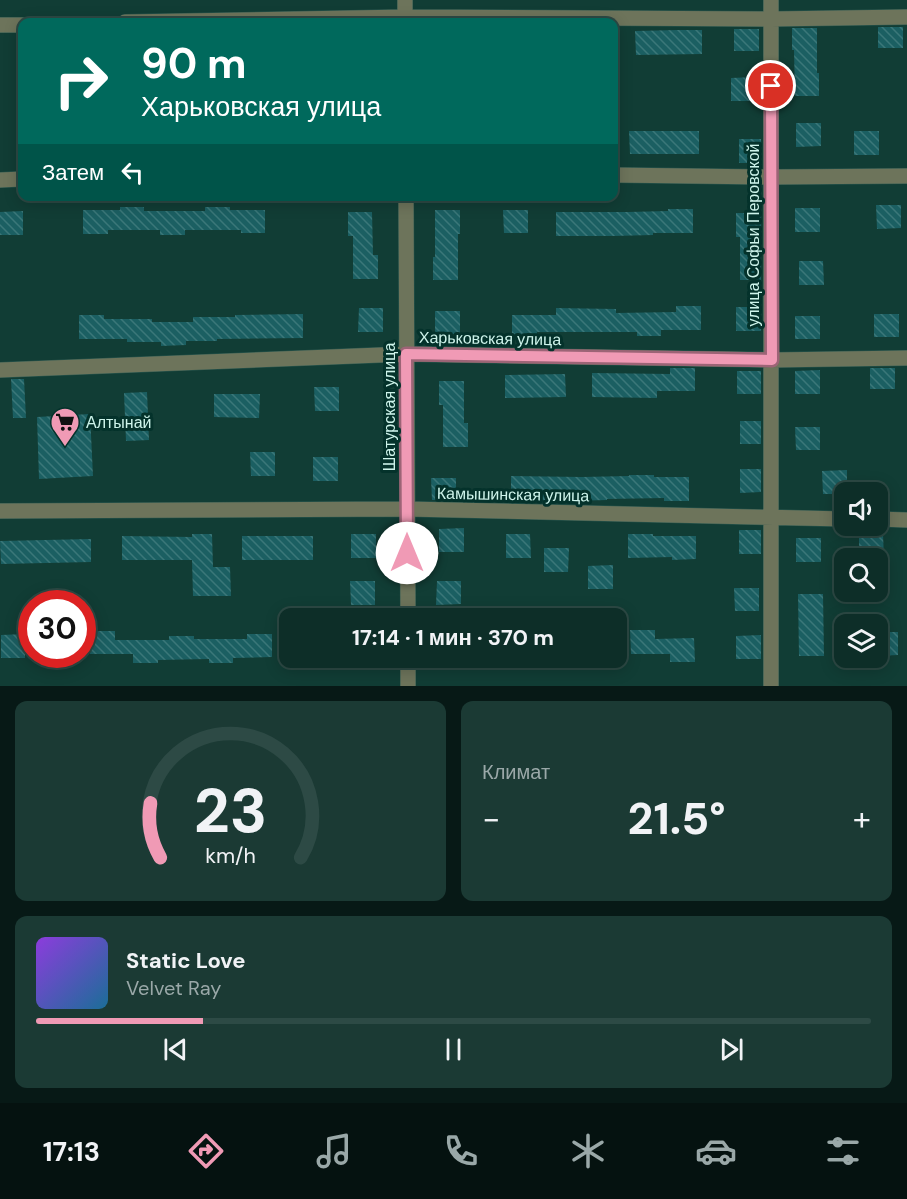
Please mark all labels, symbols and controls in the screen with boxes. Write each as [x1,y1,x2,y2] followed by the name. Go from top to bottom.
[141,36,247,91] text: 90 m
[42,42,120,120] icon: right
[745,60,796,111] pin
[754,69,787,102] icon: arrive
[141,89,381,124] text: Харьковская улица
[743,144,764,326] street label: улица Софьи Перовской
[116,156,149,189] icon: left
[42,158,104,187] text: Затем
[419,327,561,350] street label: Харьковская улица
[379,343,400,471] street label: Шатурская улица
[49,406,81,448] supermarket icon: Алтынай
[86,412,152,433] place label: Алтынай
[834,482,888,668] map controls
[834,482,888,536] button: sound
[437,483,590,506] street label: Камышинская улица
[375,521,439,585] position arrow
[834,548,888,602] button: search
[18,590,96,668] speed limit sign: 30
[834,614,888,668] button: layers
[352,623,554,652] text: 17:14 · 1 мин · 370 m
[482,759,550,785] text: Климат
[194,770,267,851] text: 23
[627,789,726,848] text: 21.5°
[482,797,500,840] text: −
[853,797,871,840] text: +
[205,842,256,870] text: km/h
[126,946,246,975] text: Static Love
[126,975,221,1001] text: Velvet Ray
[159,1033,192,1066] icon: previous
[437,1033,470,1066] icon: pause
[715,1033,748,1066] icon: next
[185,1130,227,1172] icon: directions
[313,1130,355,1172] icon: music
[440,1130,482,1172] icon: phone
[567,1130,609,1172] icon: climate
[695,1130,737,1172] icon: car
[822,1130,864,1172] icon: filters
[43,1134,100,1169] text: 17:13

